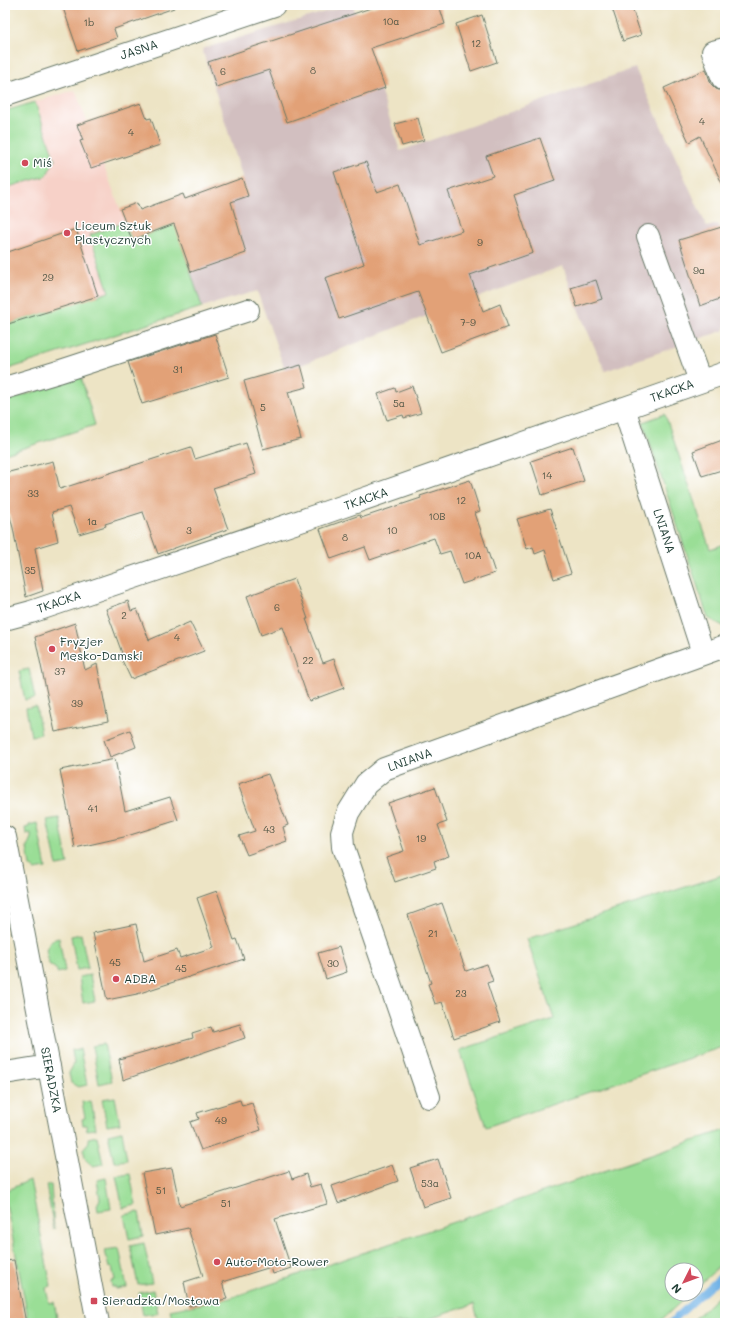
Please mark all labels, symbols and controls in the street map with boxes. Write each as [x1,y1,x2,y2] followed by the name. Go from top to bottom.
[383,14,399,28] house number: 10a
[84,15,94,29] house number: 1b
[118,35,160,63] street label: JASNA
[471,36,481,50] house number: 12
[310,63,316,77] house number: 8
[220,64,226,78] house number: 6
[699,114,705,128] house number: 4
[128,125,134,139] house number: 4
[33,154,52,170] place label: Miś
[20,158,30,168] marker: Miś
[75,217,151,247] place label: Liceum Sztuk Plastycznych
[62,228,72,238] marker: Liceum Sztuk Plastycznych
[477,235,483,249] house number: 9
[693,263,705,277] house number: 9a
[42,270,54,284] house number: 29
[460,315,476,329] house number: 7-9
[173,362,183,376] house number: 31
[647,375,696,405] street label: TKACKA
[393,396,405,410] house number: 5a
[260,400,266,414] house number: 5
[542,468,552,482] house number: 14
[341,483,390,513] street label: TKACKA
[27,486,39,500] house number: 33
[456,493,466,507] house number: 12
[650,506,680,555] street label: LNIANA
[429,509,445,523] house number: 10B
[87,514,97,528] house number: 1a
[186,523,192,537] house number: 3
[387,523,397,537] house number: 10
[342,530,348,544] house number: 8
[464,548,482,562] house number: 10A
[24,563,36,577] house number: 35
[34,586,83,616] street label: TKACKA
[274,600,280,614] house number: 6
[121,608,127,622] house number: 2
[174,630,180,644] house number: 4
[60,633,143,663] place label: Fryzjer Męsko-Damski
[47,644,57,654] marker: Fryzjer Męsko-Damski
[302,653,314,667] house number: 22
[54,664,66,678] house number: 37
[71,696,83,710] house number: 39
[385,744,434,774] street label: LNIANA
[88,801,98,815] house number: 41
[263,822,275,836] house number: 43
[416,831,426,845] house number: 19
[428,926,438,940] house number: 21
[109,955,121,969] house number: 45
[327,956,339,970] house number: 30
[175,961,187,975] house number: 45
[124,970,156,986] place label: ADBA
[111,974,121,984] marker: ADBA
[455,986,467,1000] house number: 23
[38,1045,66,1114] street label: SIERADZKA
[215,1113,227,1127] house number: 49
[421,1176,439,1190] house number: 53a
[156,1183,166,1197] house number: 51
[221,1196,231,1210] house number: 51
[225,1253,329,1269] place label: Auto-Moto-Rower
[212,1257,222,1267] marker: Auto-Moto-Rower
[664,1262,704,1302] north arrow
[668,1281,685,1297] text: N
[102,1292,219,1308] place label: Sieradzka/Mostowa
[89,1296,99,1306] marker: Sieradzka/Mostowa

